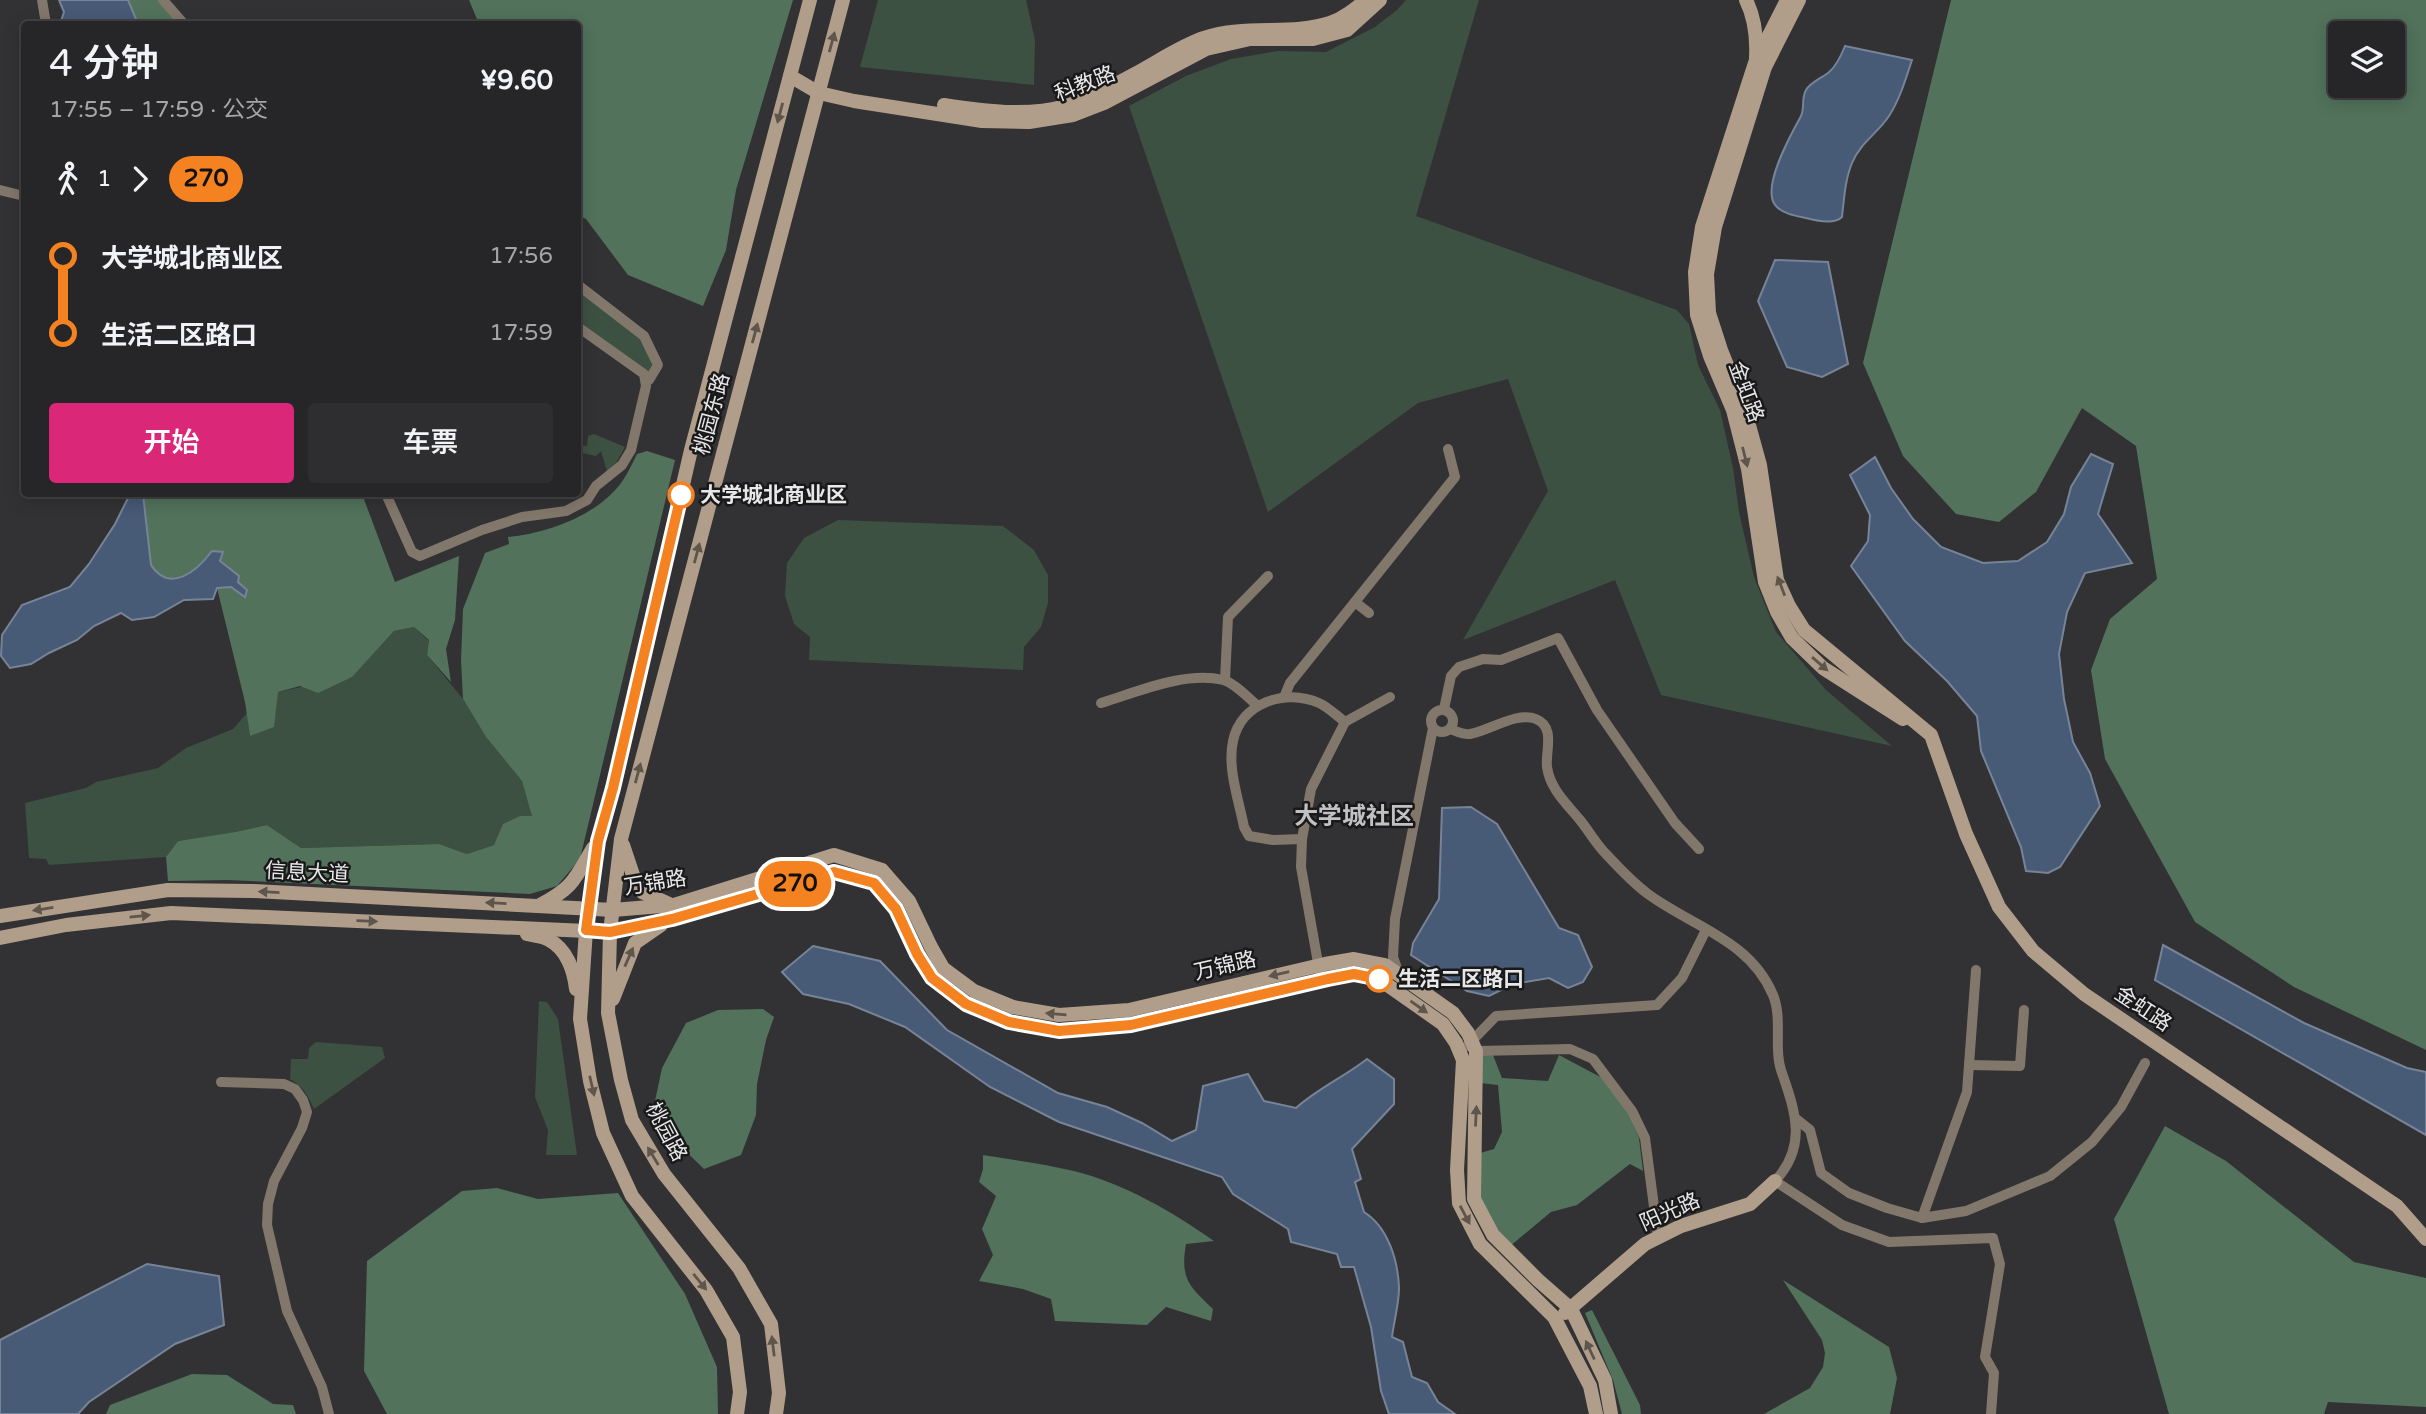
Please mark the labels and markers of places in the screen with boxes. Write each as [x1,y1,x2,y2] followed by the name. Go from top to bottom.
[668,482,694,508] marker: 大学城北商业区
[700,483,847,508] place label: 大学城北商业区
[1366,966,1392,992] marker: 生活二区路口
[1398,967,1524,992] place label: 生活二区路口

